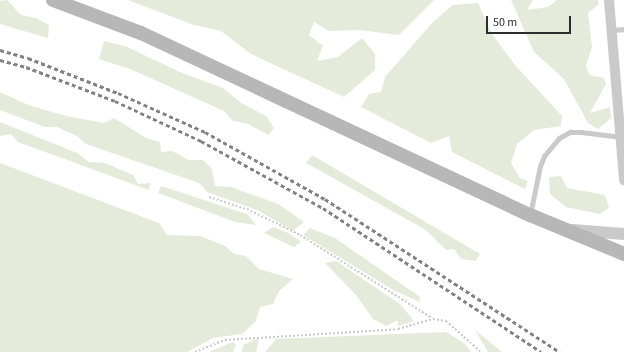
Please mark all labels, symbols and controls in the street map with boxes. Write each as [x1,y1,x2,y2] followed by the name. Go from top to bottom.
[488,8,573,34] scale bar
[493,14,517,31] text: 50 m

